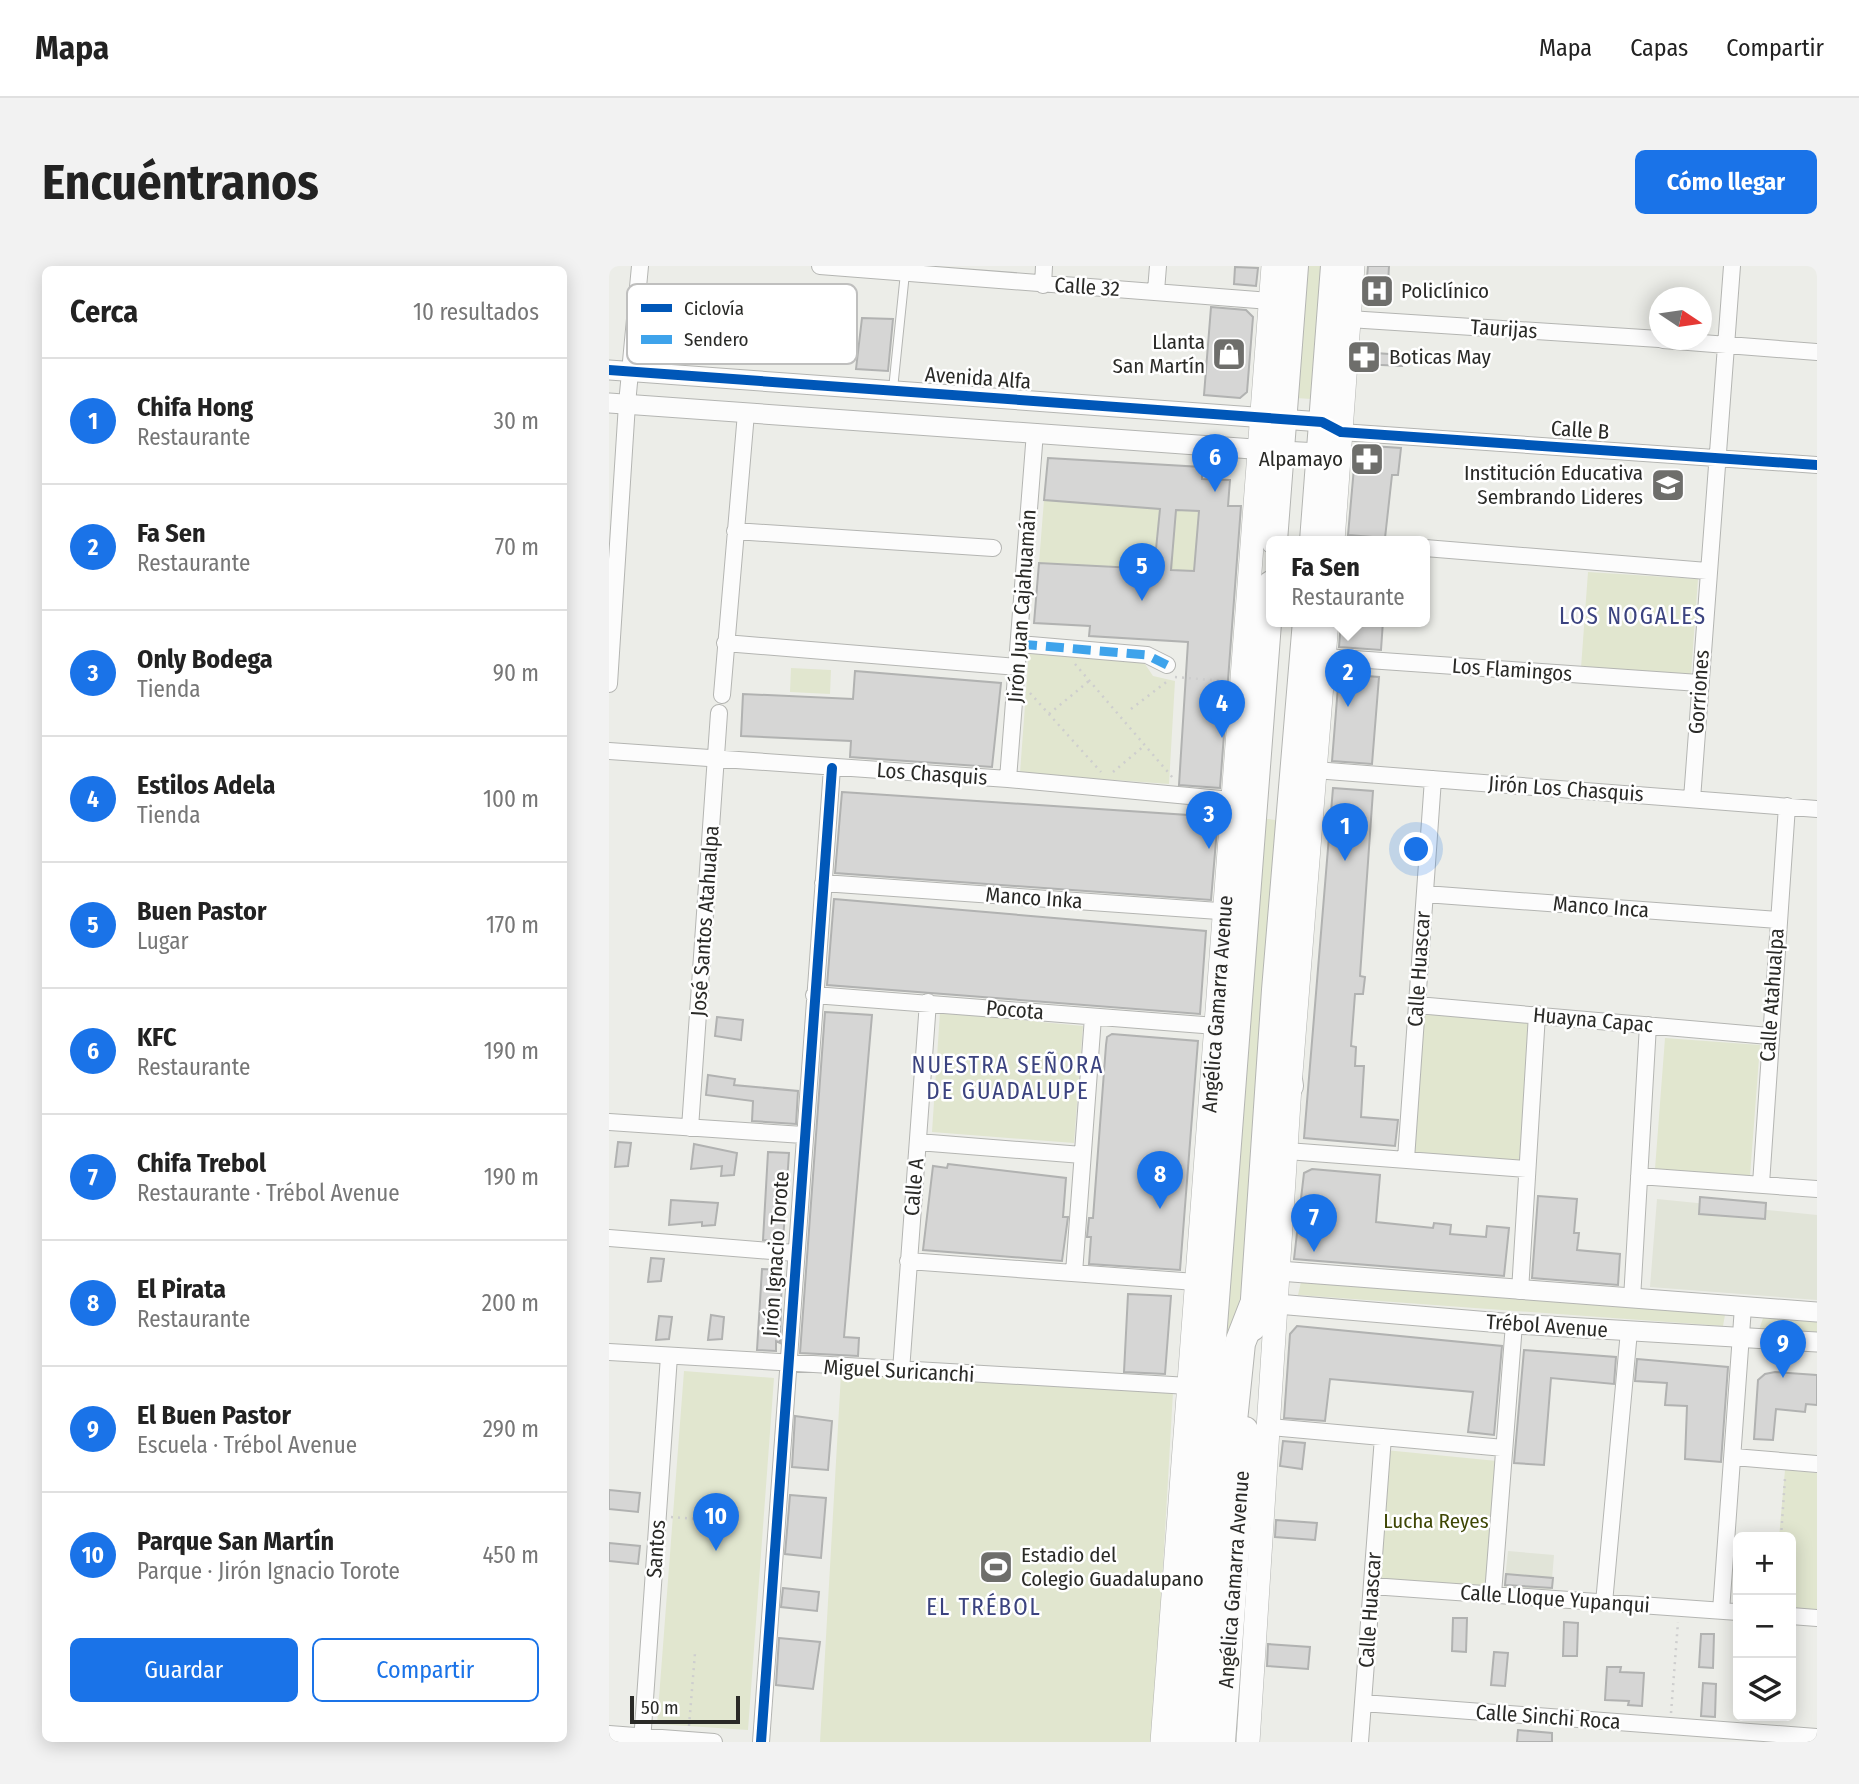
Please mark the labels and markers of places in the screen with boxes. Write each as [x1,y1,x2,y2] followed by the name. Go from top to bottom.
[1358,272,1396,310] hospital icon: Policlínico
[1401,278,1489,304] place label: Policlínico
[1113,329,1205,379] place label: Llanta San Martín
[1210,335,1248,373] shop icon: Llanta San Martín
[1345,338,1383,376] pharmacy icon: Boticas May
[1389,344,1491,370] place label: Boticas May
[1192,434,1238,492] pin: 6
[1348,440,1386,478] pharmacy icon: Alpamayo
[1259,446,1343,472] place label: Alpamayo
[1464,460,1643,510] place label: Institución Educativa Sembrando Lideres
[1649,466,1687,504] school or university icon: Institución Educativa Sembrando Lideres
[1119,543,1165,601] pin: 5
[1325,649,1371,707] pin: 2
[1199,680,1245,738] pin: 4
[1186,791,1232,849] pin: 3
[1322,803,1368,861] pin: 1
[1137,1151,1183,1209] pin: 8
[1291,1194,1337,1252] pin: 7
[1760,1320,1806,1378] pin: 9
[693,1493,739,1551] pin: 10
[1021,1542,1204,1592] place label: Estadio del Colegio Guadalupano
[977,1548,1015,1586] sports icon: Estadio del Colegio Guadalupano

